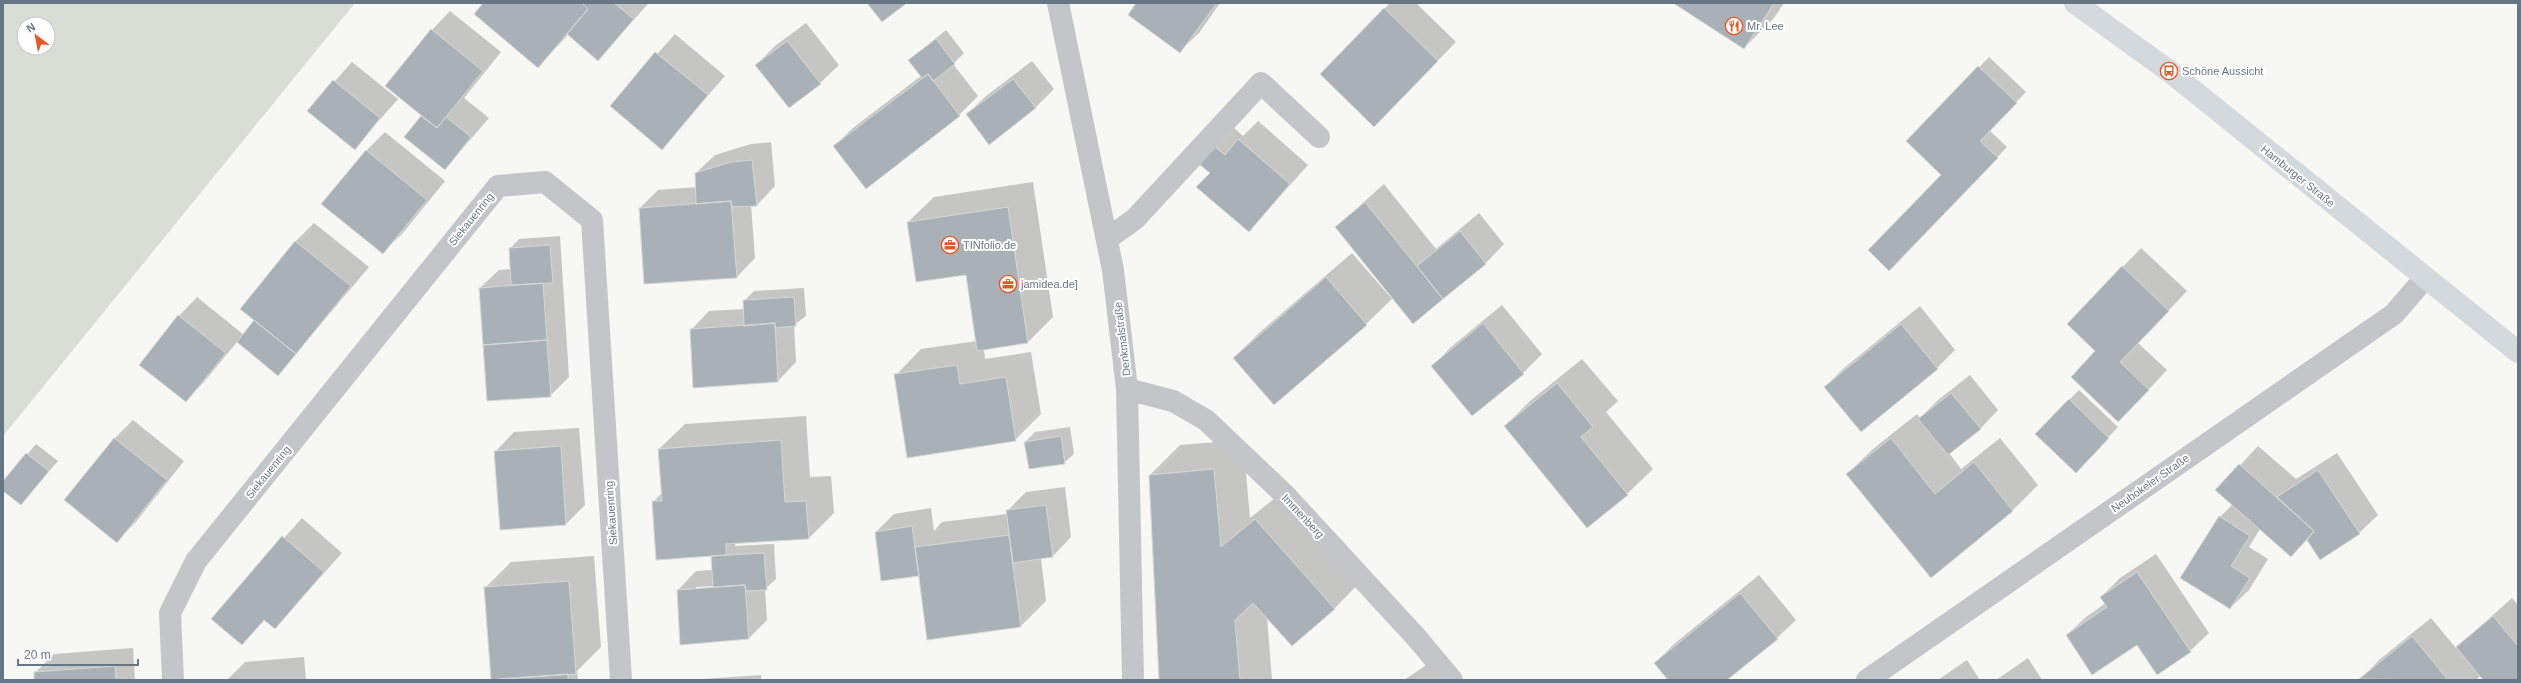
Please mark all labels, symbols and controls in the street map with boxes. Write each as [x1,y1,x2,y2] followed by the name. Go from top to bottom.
[16,16,56,56] north arrow
[1724,16,1744,36] restaurant icon: Mr. Lee
[24,20,37,35] text: N
[1747,20,1784,32] place label: Mr. Lee
[2159,61,2179,81] bus stop icon: Schöne Aussicht
[2182,65,2263,77] place label: Schöne Aussicht
[2259,143,2337,209] street label: Hamburger Straße
[446,190,496,248] street label: Siekauenring
[940,235,960,255] office icon: TINfolio.de
[963,239,1016,251] place label: TINfolio.de
[998,274,1018,294] office icon: jamidea.de]
[1020,278,1078,290] place label: jamidea.de]
[1112,301,1132,377] street label: Denkmalstraße
[243,443,293,501] street label: Siekauenring
[2109,452,2191,514] street label: Neubokeler Straße
[603,481,619,545] street label: Siekauenring
[1280,492,1326,540] street label: Immenberg
[18,641,138,667] scale bar
[24,648,51,662] text: 20 m

